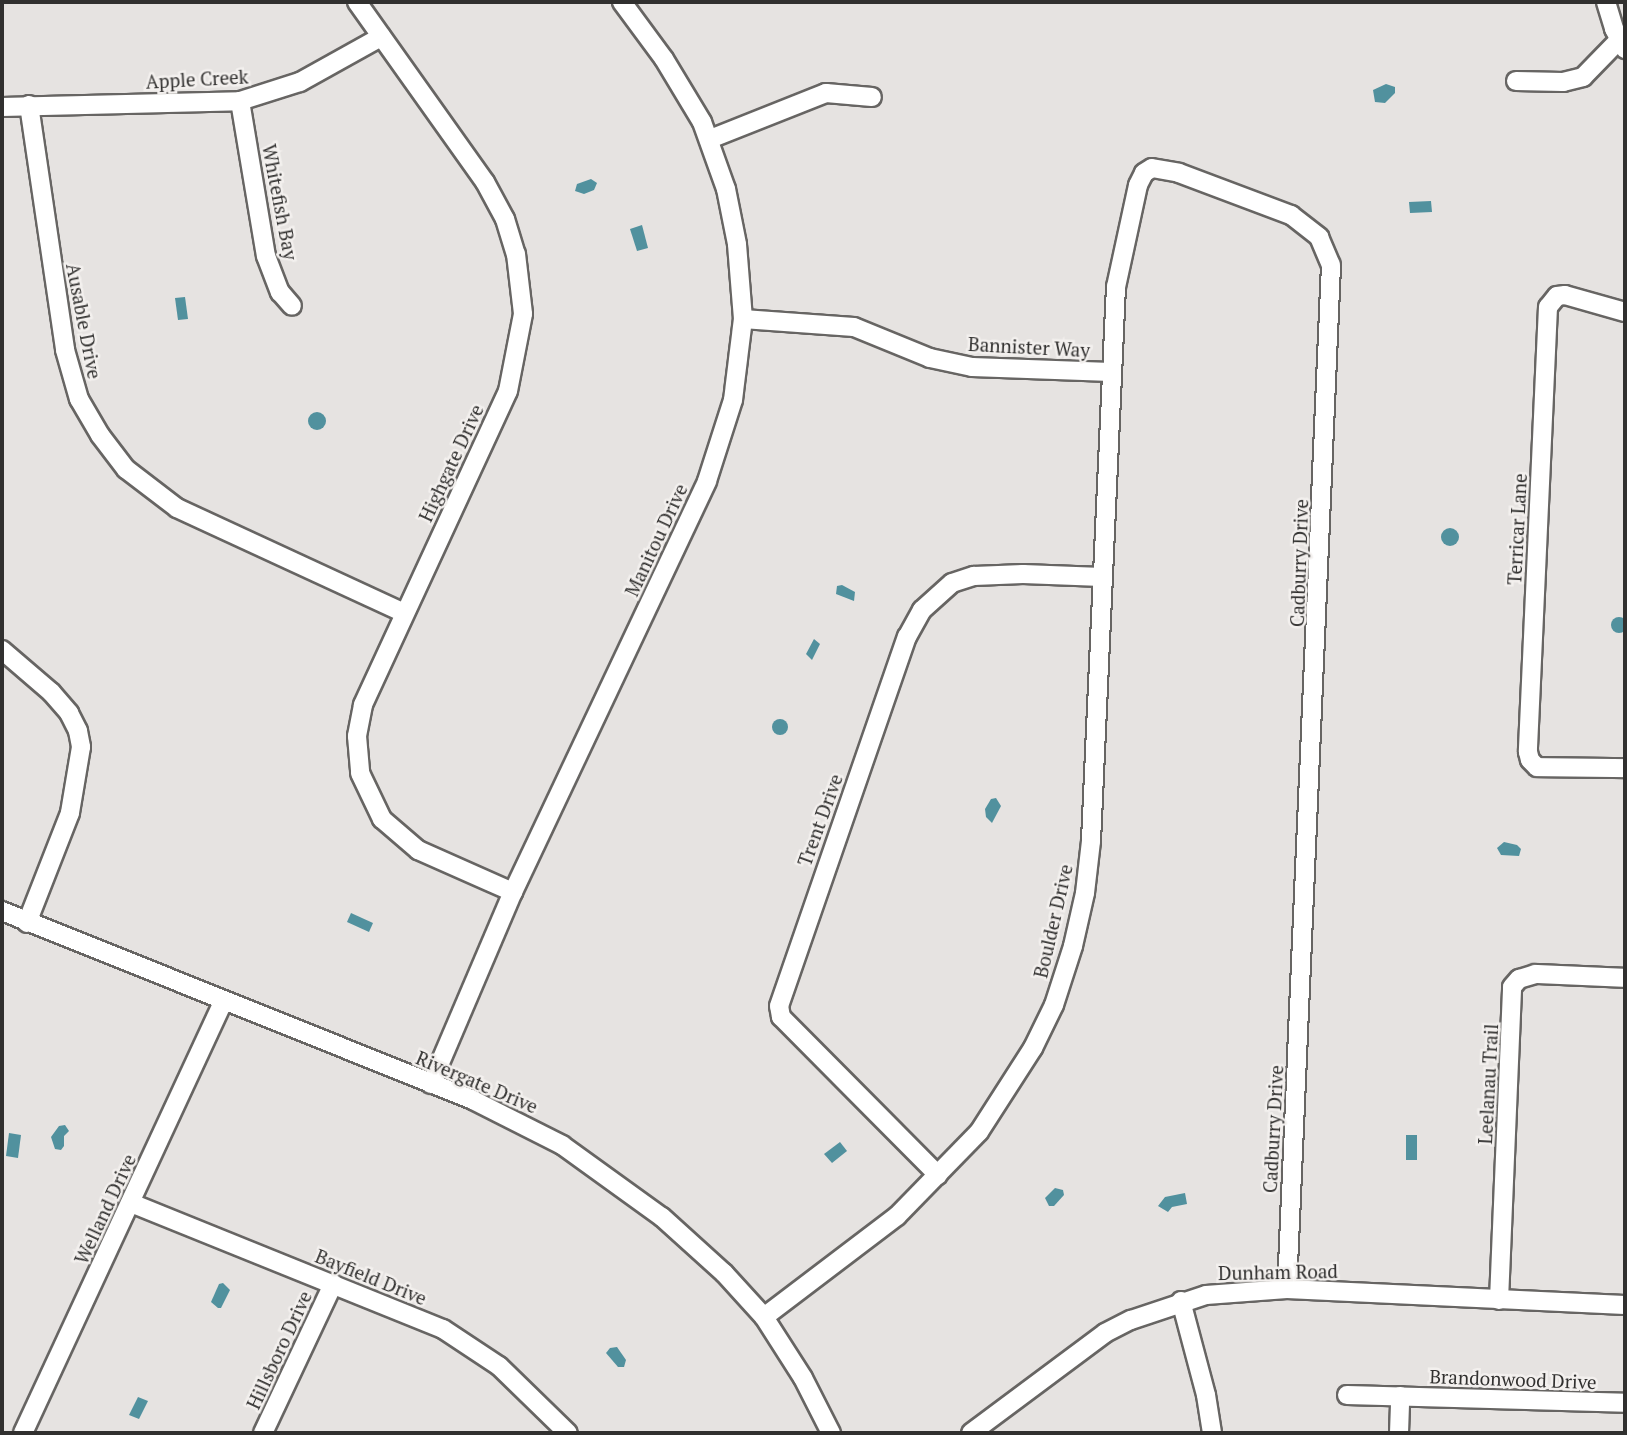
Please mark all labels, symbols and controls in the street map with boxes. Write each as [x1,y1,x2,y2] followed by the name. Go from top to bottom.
[145,65,249,93] street label: Apple Creek
[258,142,302,262] street label: Whitefish Bay
[62,261,106,381] street label: Ausable Drive
[967,332,1091,362] street label: Bannister Way
[414,401,488,525] street label: Highgate Drive
[1503,473,1531,585] street label: Terricar Lane
[620,480,692,600] street label: Manitou Drive
[1285,499,1313,627] street label: Cadburry Drive
[793,771,847,869] street label: Trent Drive
[1029,862,1077,980] street label: Boulder Drive
[1473,1023,1503,1145] street label: Leelanau Trail
[413,1046,541,1118] street label: Rivergate Drive
[1258,1064,1288,1194] street label: Cadburry Drive
[70,1150,140,1268] street label: Welland Drive
[312,1244,430,1310] street label: Bayfield Drive
[1218,1260,1338,1284] street label: Dunham Road
[242,1287,316,1413] street label: Hillsboro Drive
[1429,1365,1597,1393] street label: Brandonwood Drive

